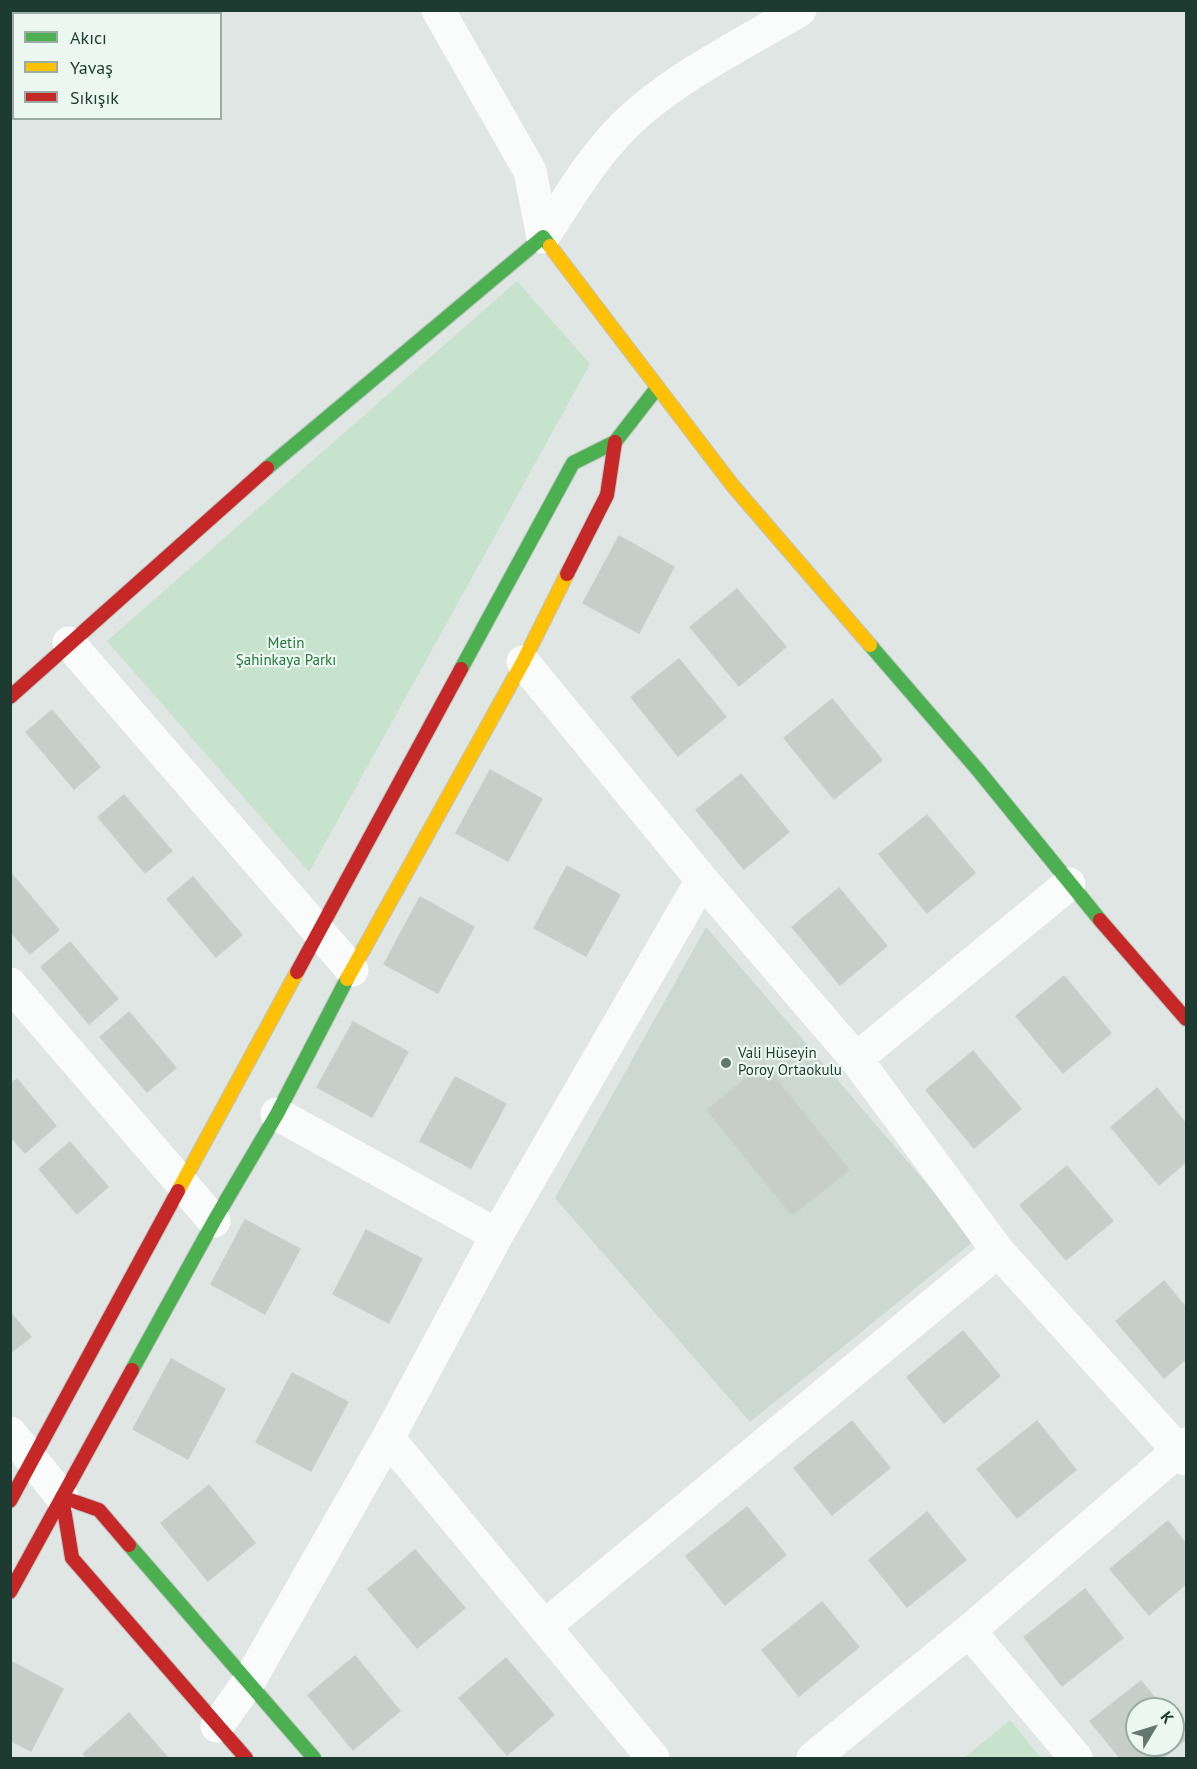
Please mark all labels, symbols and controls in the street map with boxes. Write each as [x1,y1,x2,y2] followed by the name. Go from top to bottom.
[12,12,222,120] legend
[70,26,107,49] text: Akıcı
[70,56,113,79] text: Yavaş
[70,86,119,109] text: Sıkışık
[236,635,336,670] park label: Metin Şahinkaya Parkı
[738,1045,842,1080] place label: Vali Hüseyin Poroy Ortaokulu
[719,1056,733,1070] marker: Vali Hüseyin Poroy Ortaokulu
[1125,1697,1185,1757] north arrow
[1157,1707,1179,1727] text: K

